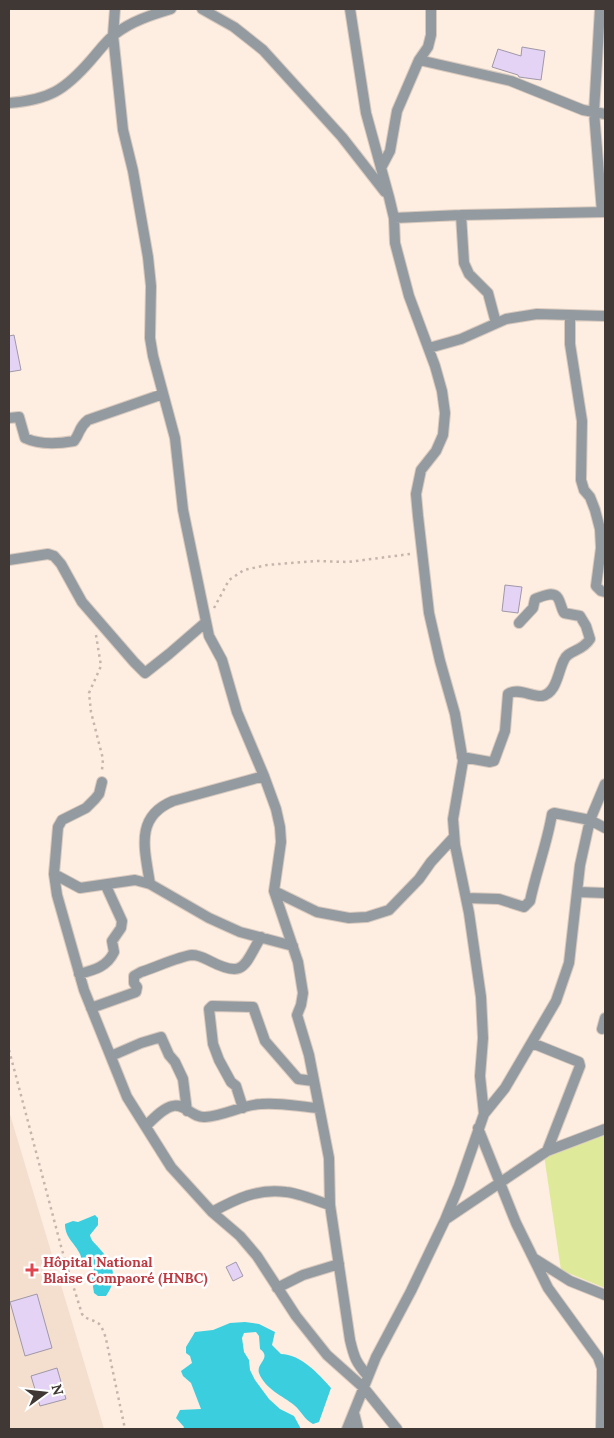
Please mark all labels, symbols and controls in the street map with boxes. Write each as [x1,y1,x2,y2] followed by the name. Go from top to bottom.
[43,1253,208,1287] place label: Hôpital National Blaise Compaoré (HNBC)
[25,1263,39,1277] marker: Hôpital National Blaise Compaoré (HNBC)
[20,1368,70,1418] north arrow
[47,1382,68,1397] text: N

